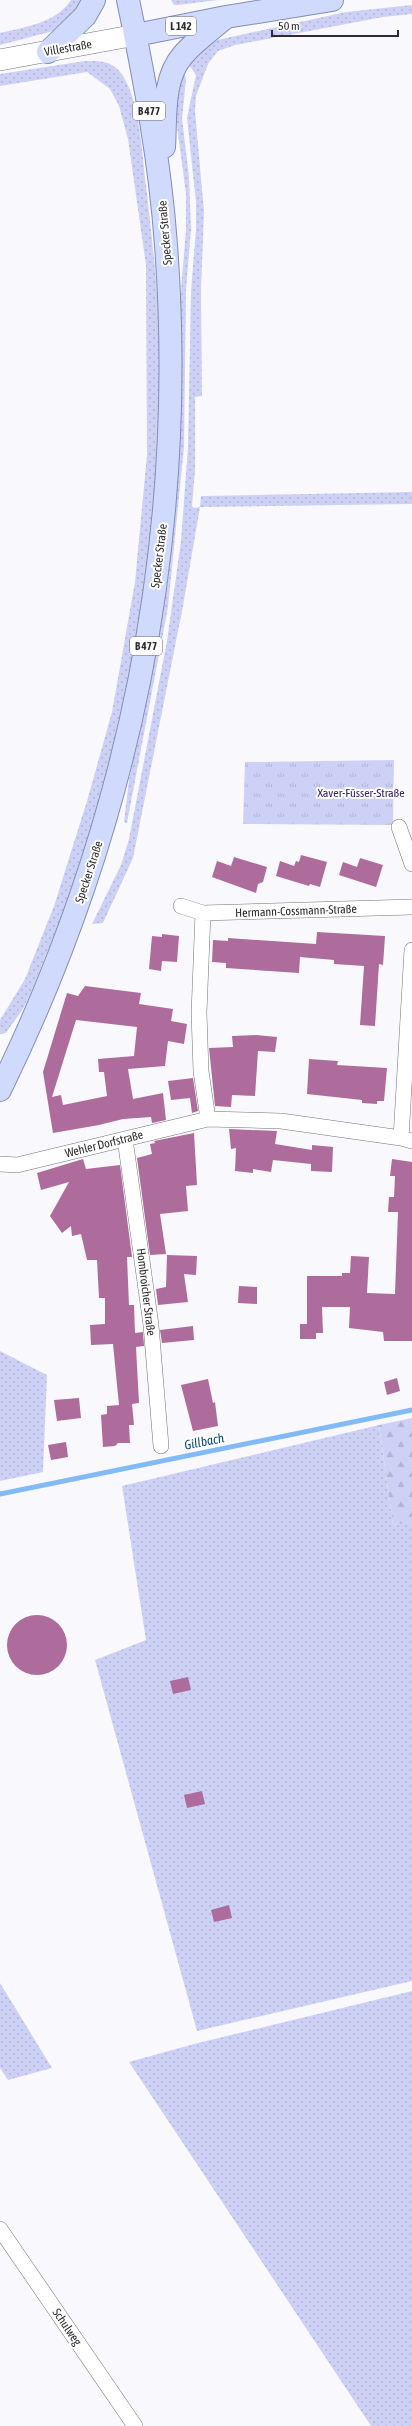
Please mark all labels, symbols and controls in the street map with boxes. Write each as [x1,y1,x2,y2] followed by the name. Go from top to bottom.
[272,12,398,38] scale bar
[166,17,196,35] road number: L 142
[278,19,300,33] text: 50 m
[43,37,93,59] street label: Villestraße
[133,102,165,120] road number: B 477
[155,200,175,266] street label: Specker Straße
[148,523,170,589] street label: Specker Straße
[130,637,162,655] road number: B 477
[317,786,405,800] park label: Xaver-Füsser-Straße
[72,839,106,905] street label: Specker Straße
[235,902,357,920] street label: Hermann-Cossmann-Straße
[63,1128,145,1160] street label: Wehler Dorfstraße
[134,1247,158,1337] street label: Hombroicher Straße
[183,1430,226,1453] water label: Gillbach
[50,2306,85,2349] street label: Schulweg

